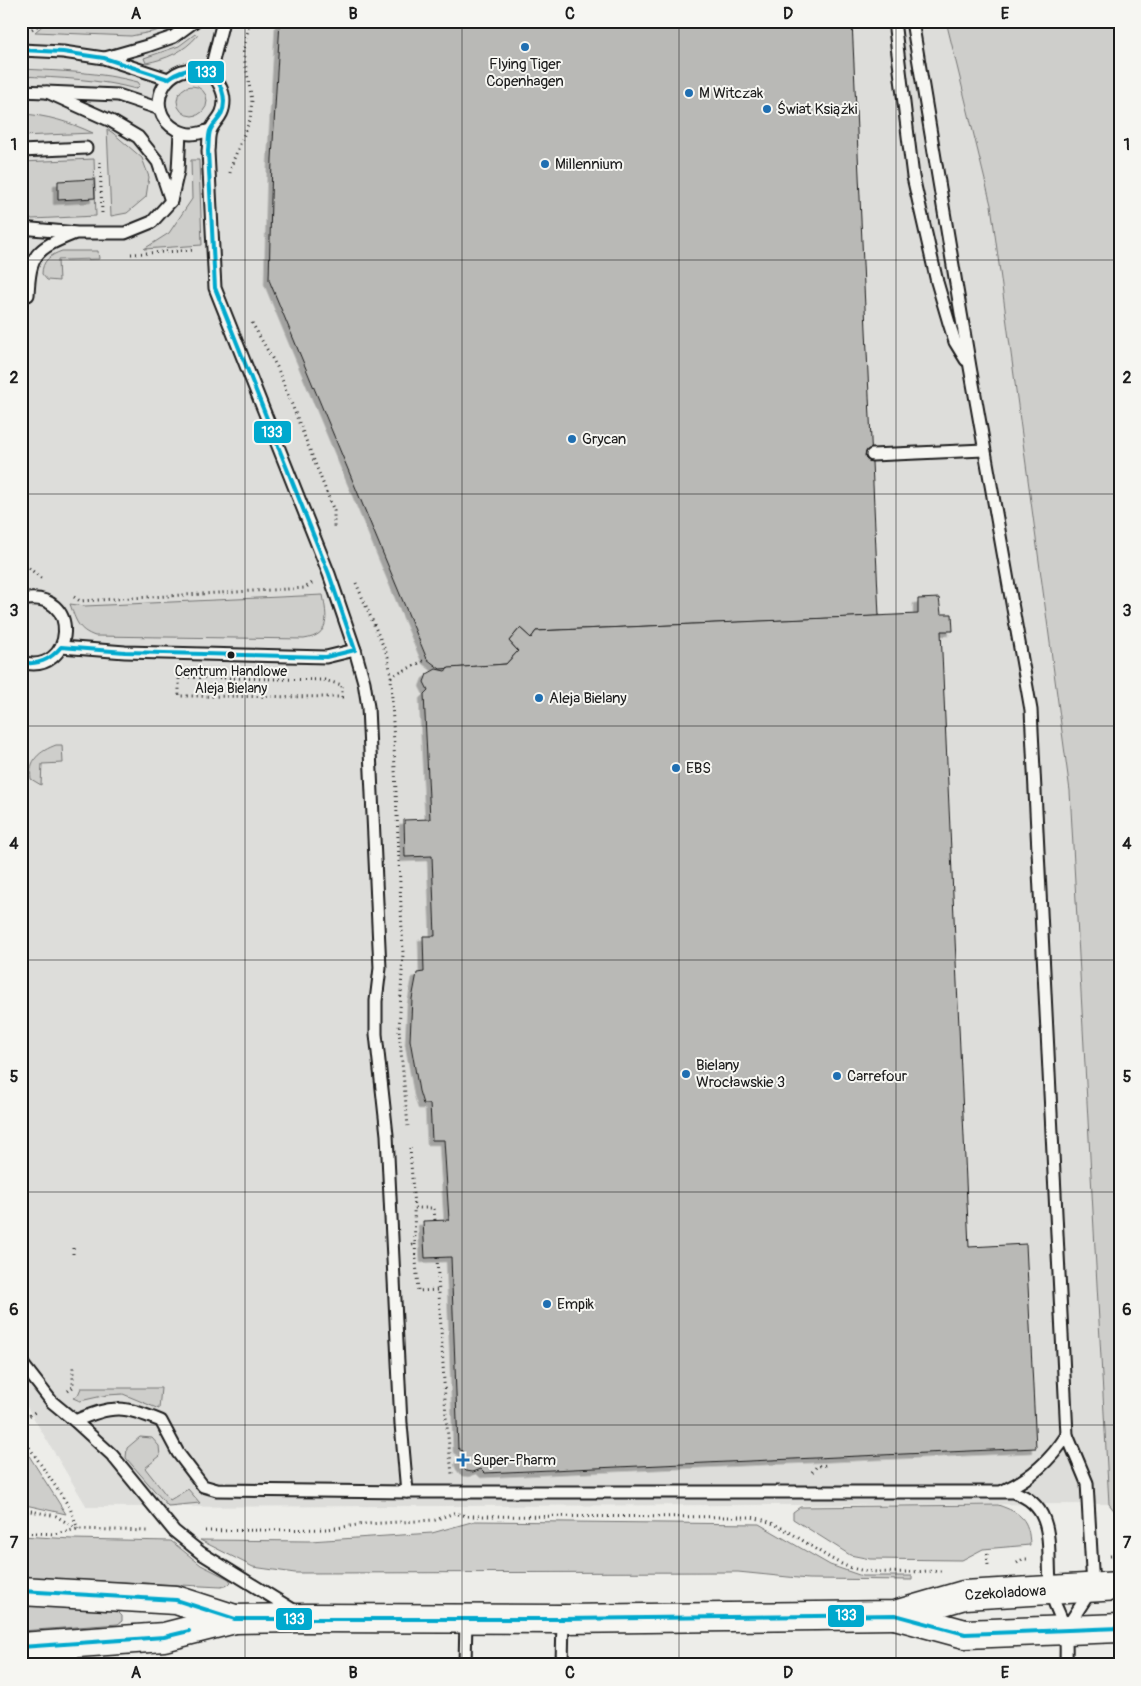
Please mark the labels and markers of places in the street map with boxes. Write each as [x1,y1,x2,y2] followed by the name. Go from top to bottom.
[519,41,531,53] marker: Flying Tiger Copenhagen
[486,55,564,91] place label: Flying Tiger Copenhagen
[699,84,764,103] place label: M Witczak
[683,87,695,99] marker: M Witczak
[777,100,858,119] place label: Świat Książki
[761,103,773,115] marker: Świat Książki
[555,155,623,174] place label: Millennium
[539,158,551,170] marker: Millennium
[582,430,626,449] place label: Grycan
[566,433,578,445] marker: Grycan
[226,650,236,660] marker: Centrum Handlowe Aleja Bielany
[175,663,287,697] place label: Centrum Handlowe Aleja Bielany
[549,689,627,708] place label: Aleja Bielany
[533,692,545,704] marker: Aleja Bielany
[686,759,711,778] place label: EBS
[670,762,682,774] marker: EBS
[696,1056,785,1092] place label: Bielany Wrocławskie 3
[847,1067,908,1086] place label: Carrefour
[680,1068,692,1080] marker: Bielany Wrocławskie 3
[831,1070,843,1082] marker: Carrefour
[557,1295,595,1314] place label: Empik
[541,1298,553,1310] marker: Empik
[473,1451,556,1470] place label: Super-Pharm
[457,1454,469,1466] marker: Super-Pharm

